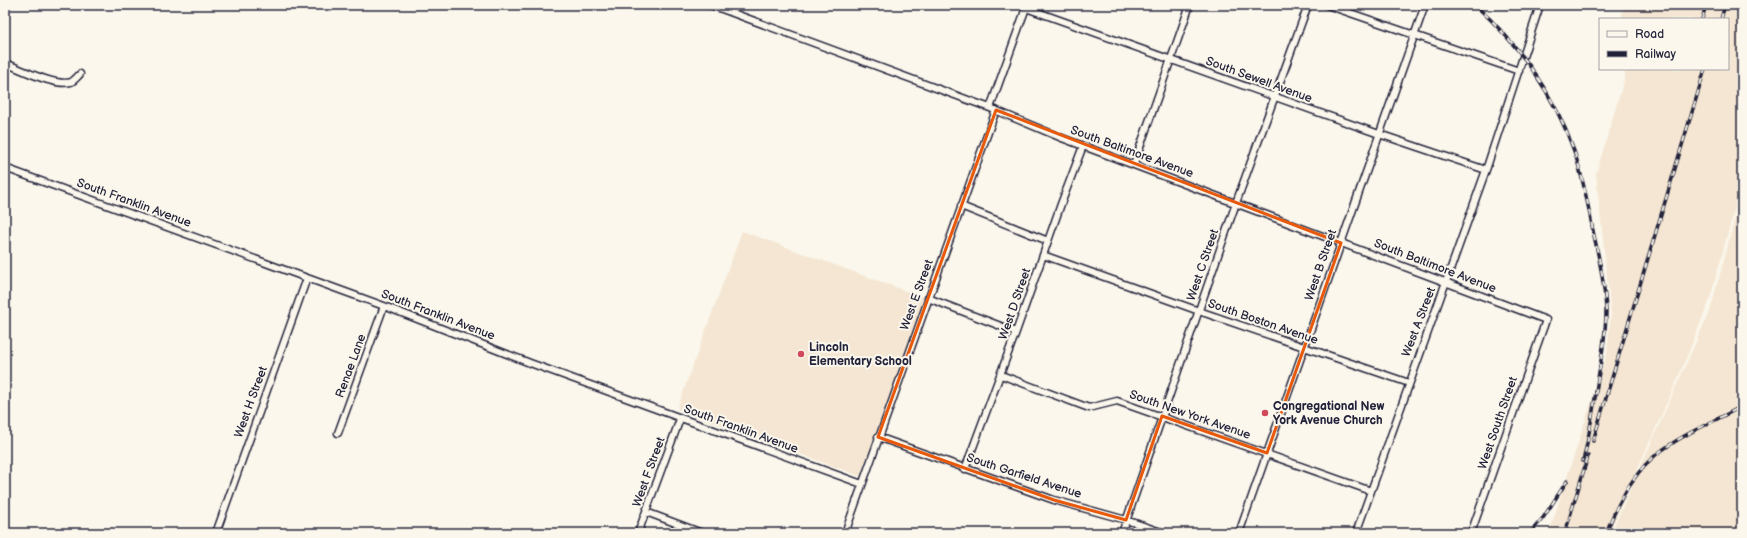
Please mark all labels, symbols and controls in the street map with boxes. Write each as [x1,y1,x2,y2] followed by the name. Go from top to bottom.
[1599,18,1729,70] legend
[1635,27,1664,42] text: Road
[1635,47,1677,62] text: Railway
[1204,54,1314,106] street label: South Sewell Avenue
[1068,123,1196,181] street label: South Baltimore Avenue
[75,175,193,231] street label: South Franklin Avenue
[1184,227,1222,303] street label: West C Street
[1302,227,1340,303] street label: West B Street
[1372,236,1498,296] street label: South Baltimore Avenue
[897,257,937,332] street label: West E Street
[996,266,1034,342] street label: West D Street
[1399,285,1439,359] street label: West A Street
[379,286,497,344] street label: South Franklin Avenue
[1206,296,1320,348] street label: South Boston Avenue
[333,332,369,400] street label: Renae Lane
[809,340,912,369] place label: Lincoln Elementary School
[796,349,806,359] marker: Lincoln Elementary School
[231,364,271,440] street label: West H Street
[1475,374,1521,471] street label: West South Street
[1127,387,1253,443] street label: South New York Avenue
[1273,399,1384,428] place label: Congregational New York Avenue Church
[682,401,800,457] street label: South Franklin Avenue
[1260,408,1270,418] marker: Congregational New York Avenue Church
[629,435,669,509] street label: West F Street
[964,450,1084,502] street label: South Garfield Avenue

